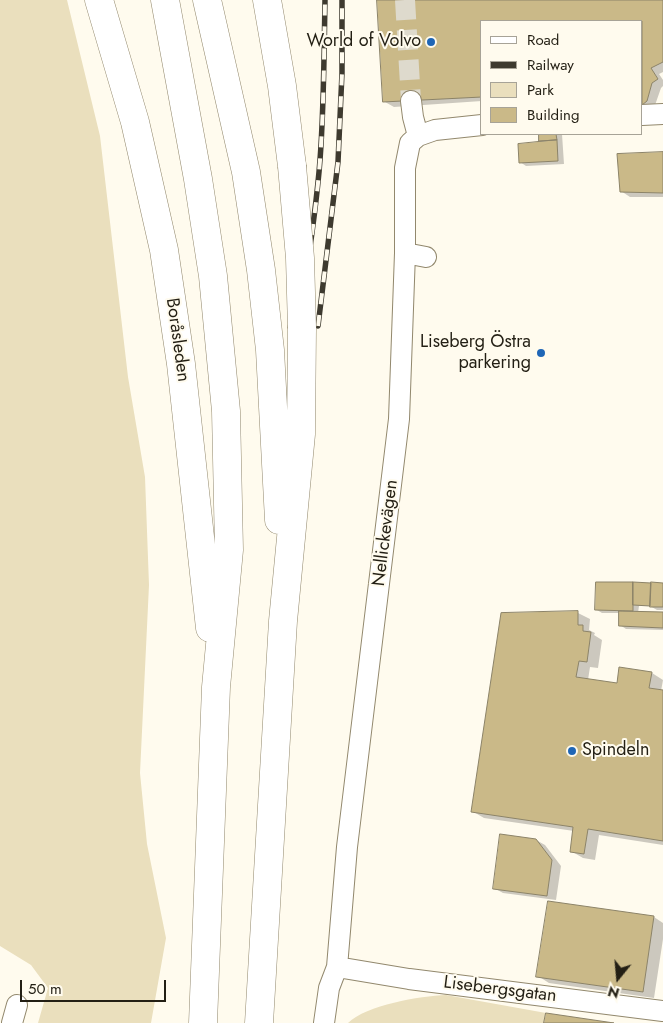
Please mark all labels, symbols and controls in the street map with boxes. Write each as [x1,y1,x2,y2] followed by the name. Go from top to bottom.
[480,20,643,135] legend
[527,29,559,51] text: Road
[307,31,421,53] place label: World of Volvo
[425,36,437,48] marker: World of Volvo
[527,54,574,76] text: Railway
[527,79,554,101] text: Park
[527,104,579,126] text: Building
[160,297,194,383] street label: Boråsleden
[420,332,531,374] place label: Liseberg Östra parkering
[535,347,547,359] marker: Liseberg Östra parkering
[369,479,403,587] street label: Nellickevägen
[582,740,649,762] place label: Spindeln
[566,745,578,757] marker: Spindeln
[593,953,643,1003] north arrow
[22,970,169,1002] scale bar
[442,972,558,1008] street label: Lisebergsgatan
[28,978,62,1000] text: 50 m
[605,981,622,1004] text: N

